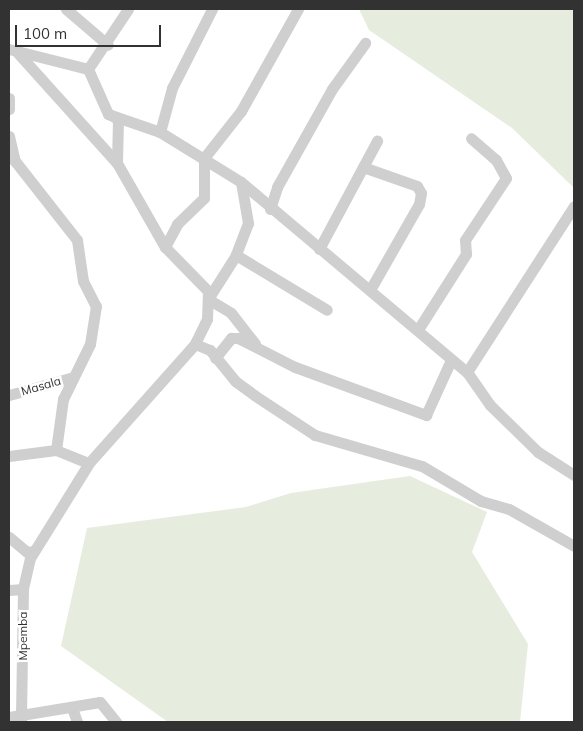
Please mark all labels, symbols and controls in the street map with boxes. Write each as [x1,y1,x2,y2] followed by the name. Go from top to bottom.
[18,15,164,47] scale bar
[23,24,67,43] text: 100 m
[19,373,63,399] street label: Masala
[16,612,30,660] street label: Mpemba

